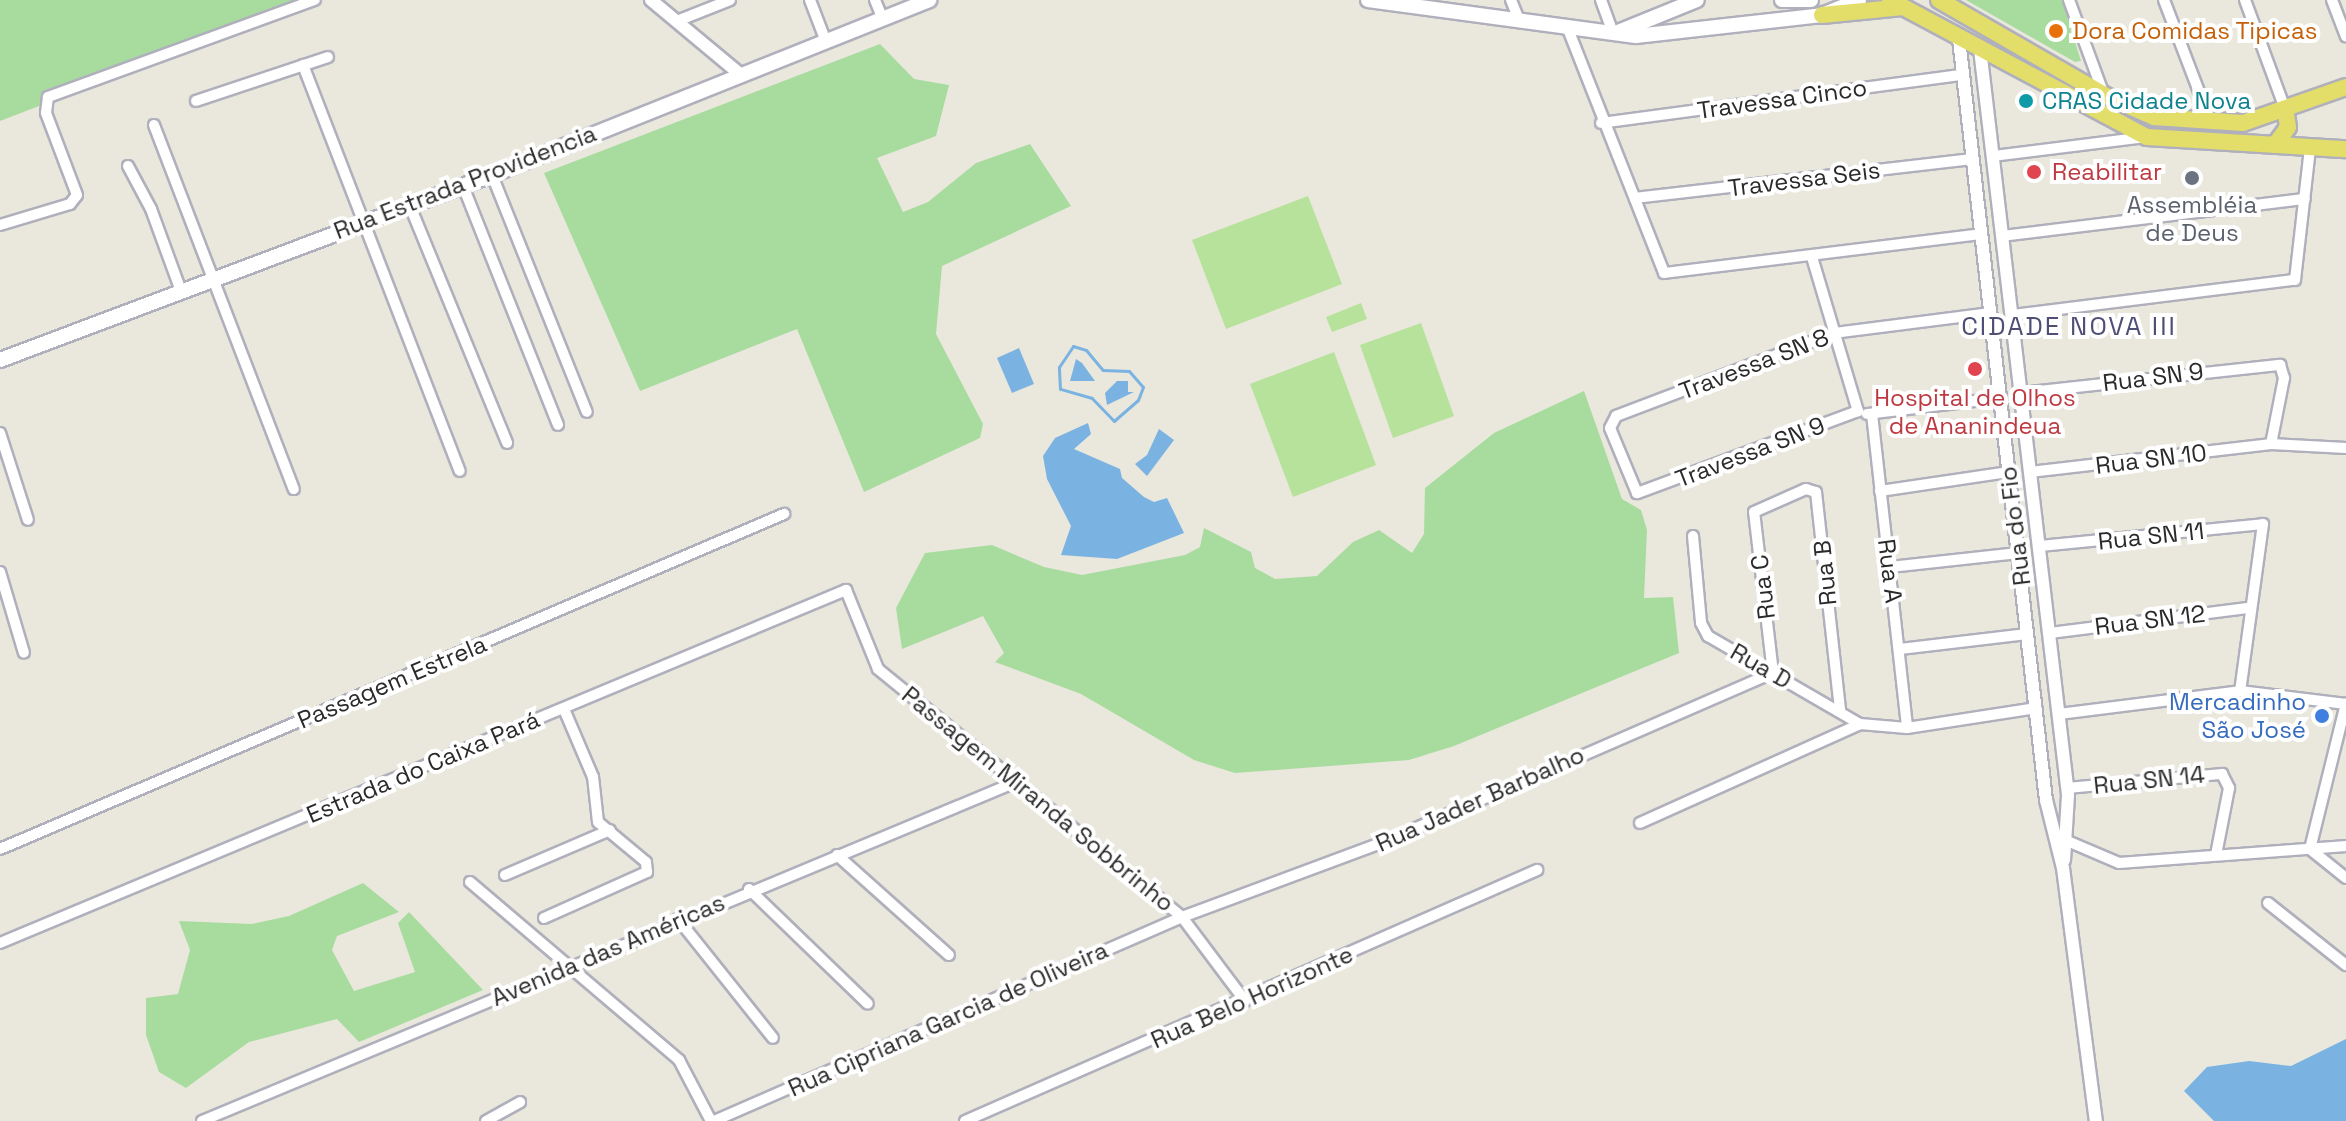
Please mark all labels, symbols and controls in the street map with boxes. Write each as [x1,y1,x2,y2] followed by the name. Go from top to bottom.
[2072,17,2318,45] place label: Dora Comidas Tipicas
[2047,22,2065,40] marker: Dora Comidas Tipicas
[1695,73,1869,125] street label: Travessa Cinco
[2042,87,2251,115] place label: CRAS Cidade Nova
[2017,92,2035,110] marker: CRAS Cidade Nova
[330,119,600,245] street label: Rua Estrada Providencia
[1726,155,1882,203] street label: Travessa Seis
[2052,158,2162,186] place label: Reabilitar
[2023,161,2045,183] marker: Reabilitar
[2183,169,2201,187] marker: Assembléia de Deus
[2127,191,2257,247] place label: Assembléia de Deus
[1961,311,2177,343] district label: CIDADE NOVA III
[1675,322,1833,406] street label: Travessa SN 8
[2101,357,2205,397] street label: Rua SN 9
[1964,358,1986,380] marker: Hospital de Olhos de Ananindeua
[1874,384,2076,440] place label: Hospital de Olhos de Ananindeua
[1671,410,1829,494] street label: Travessa SN 9
[2094,438,2208,480] street label: Rua SN 10
[1993,465,2037,587] street label: Rua do Fio
[2096,516,2206,556] street label: Rua SN 11
[1872,537,1908,605] street label: Rua A
[1807,539,1843,607] street label: Rua B
[1745,553,1781,621] street label: Rua C
[2093,599,2207,641] street label: Rua SN 12
[293,629,491,735] street label: Passagem Estrela
[1725,637,1797,695] street label: Rua D
[896,680,1180,918] street label: Passagem Miranda Sobbrinho
[2169,688,2306,744] place label: Mercadinho São José
[302,705,544,829] street label: Estrada do Caixa Pará
[2313,707,2331,725] marker: Mercadinho São José
[1371,740,1589,858] street label: Rua Jader Barbalho
[2092,760,2206,800] street label: Rua SN 14
[487,888,729,1012] street label: Avenida das Américas
[784,935,1112,1103] street label: Rua Cipriana Garcia de Oliveira
[1146,939,1358,1055] street label: Rua Belo Horizonte

